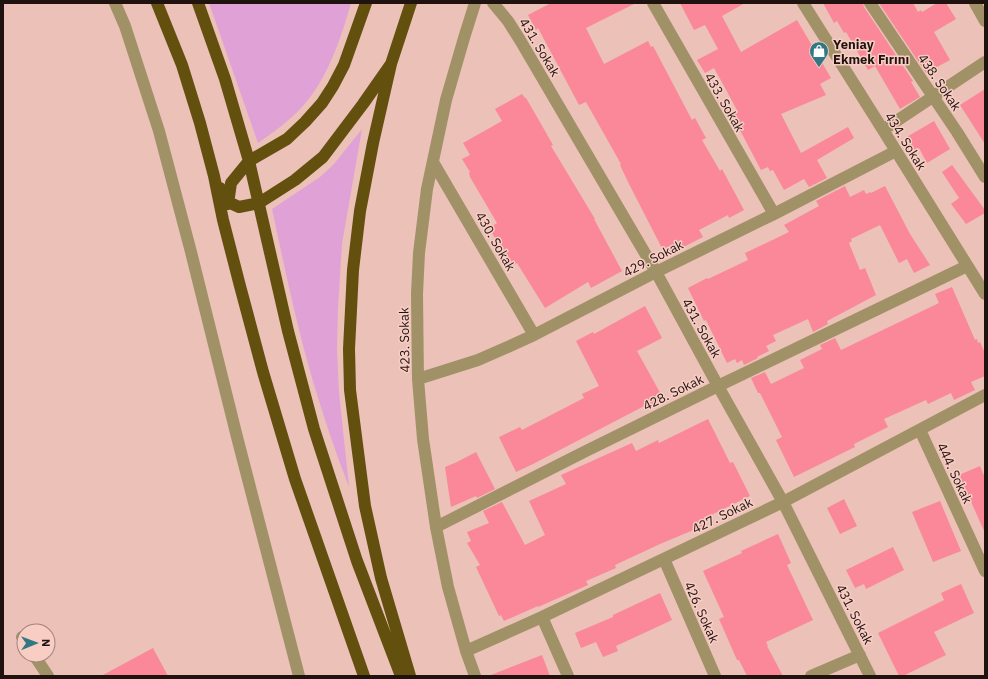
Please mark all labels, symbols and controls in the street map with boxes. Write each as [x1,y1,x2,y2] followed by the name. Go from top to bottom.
[515,15,564,80] street label: 431. Sokak
[833,36,909,68] place label: Yeniay Ekmek Fırını
[808,40,830,68] shop icon: Yeniay Ekmek Fırını
[914,50,965,114] street label: 438. Sokak
[701,70,748,135] street label: 433. Sokak
[881,109,930,174] street label: 434. Sokak
[472,209,519,274] street label: 430. Sokak
[620,236,686,281] street label: 429. Sokak
[678,296,725,361] street label: 431. Sokak
[395,307,414,373] street label: 423. Sokak
[640,370,706,414] street label: 428. Sokak
[933,440,976,507] street label: 444. Sokak
[689,493,755,537] street label: 427. Sokak
[680,579,723,646] street label: 426. Sokak
[832,581,877,647] street label: 431. Sokak
[16,623,56,663] north arrow
[39,639,53,647] text: N

